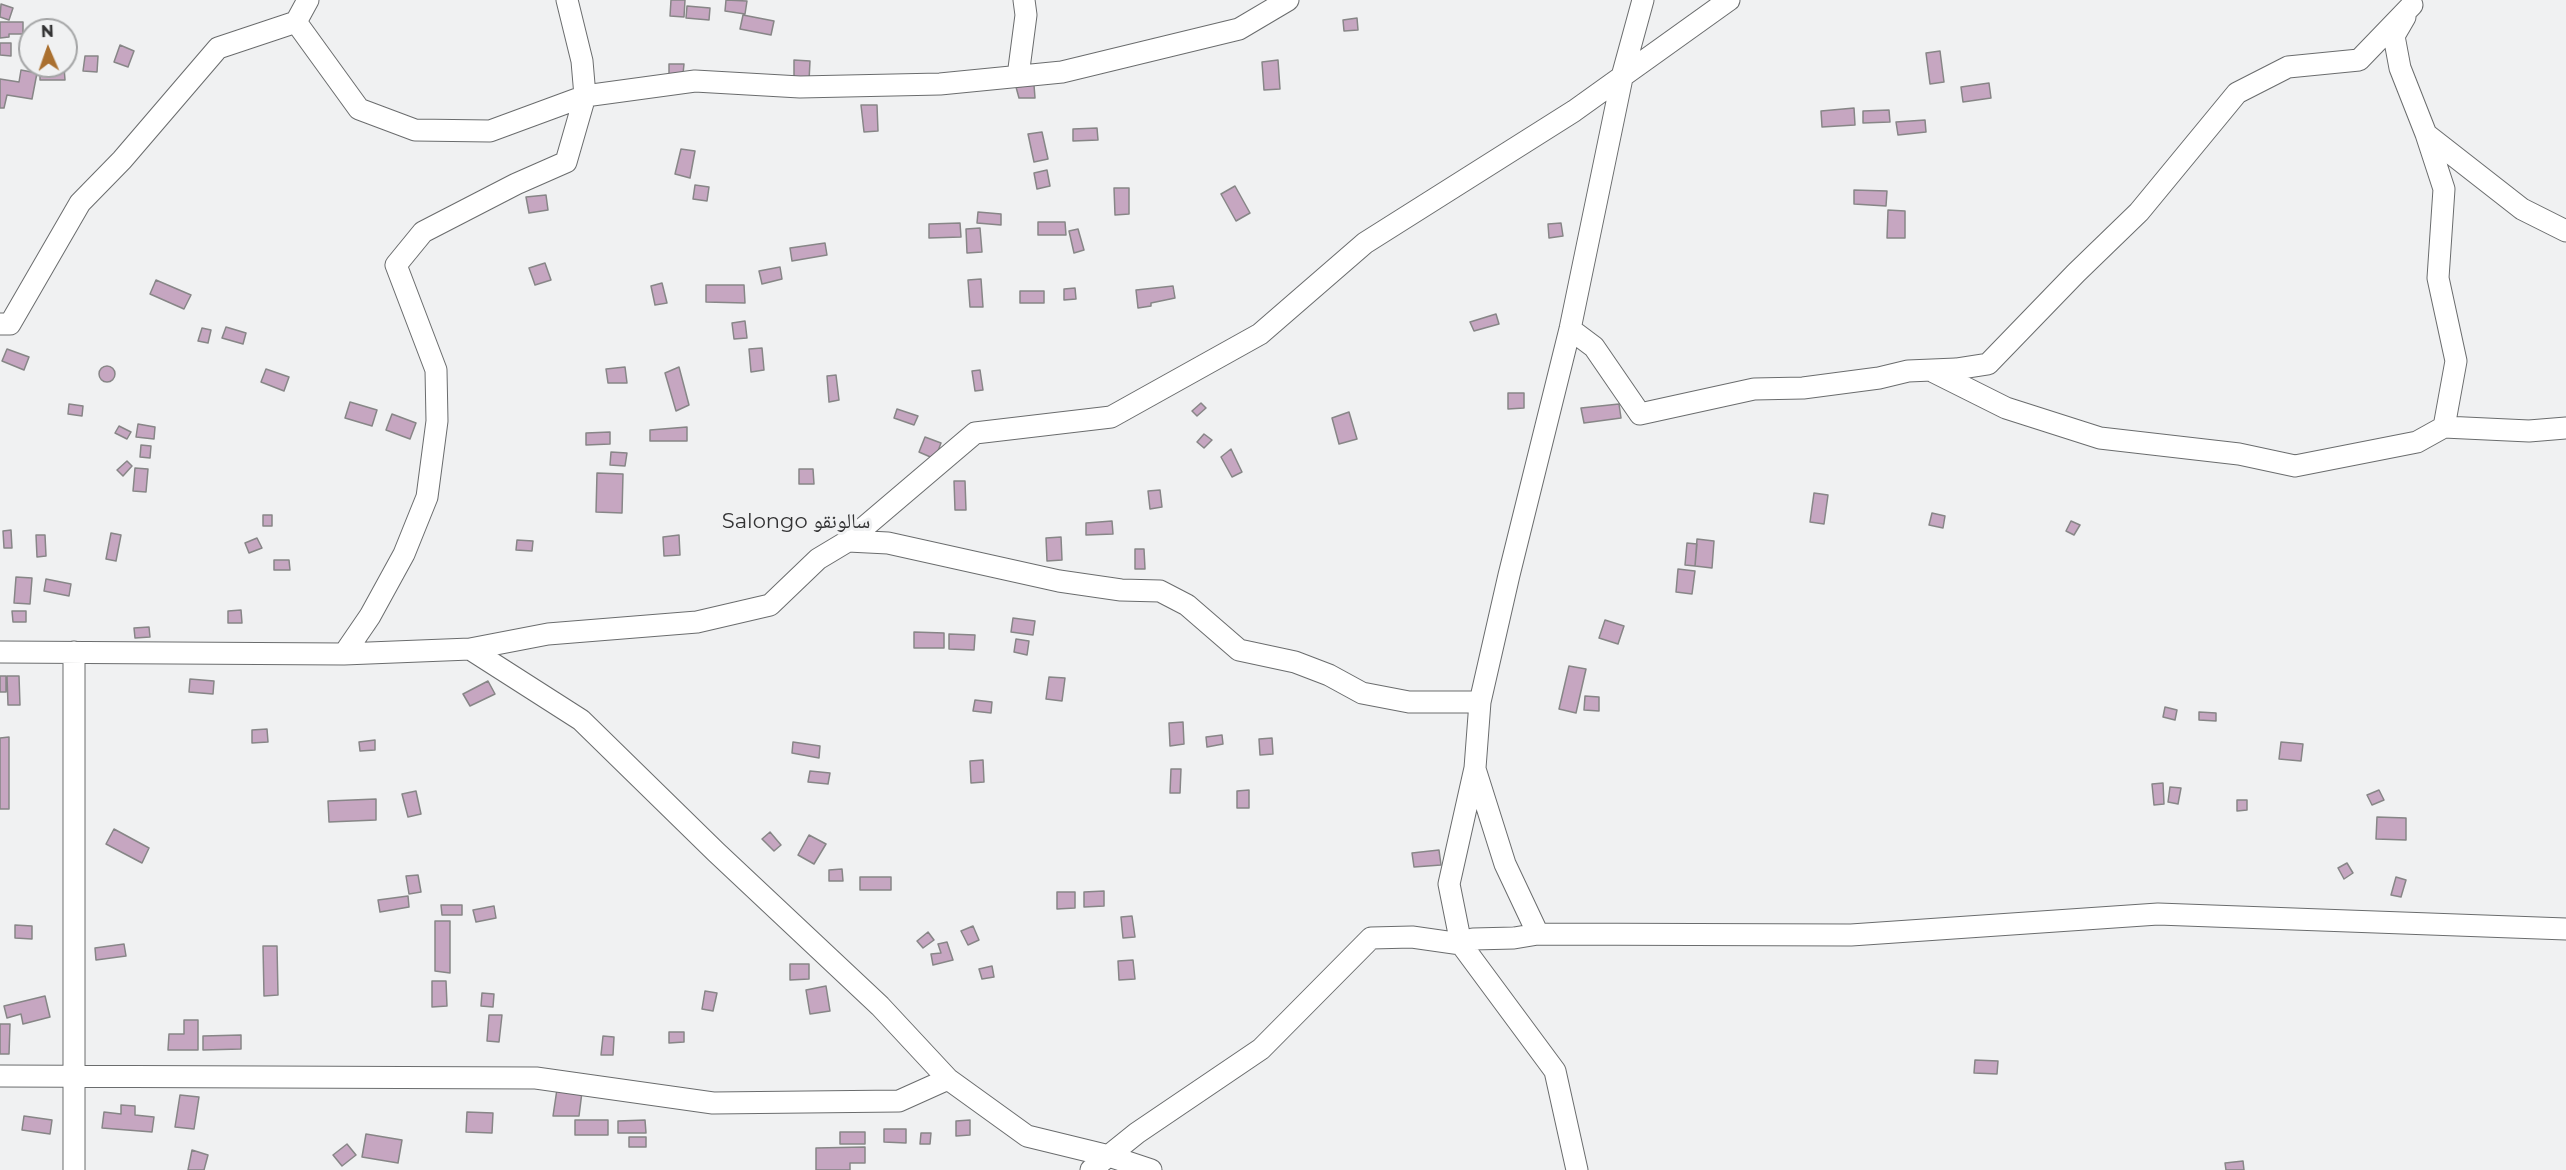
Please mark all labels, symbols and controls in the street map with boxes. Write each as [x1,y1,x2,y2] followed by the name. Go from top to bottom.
[18,18,78,78] north arrow
[41,22,54,41] text: N
[722,509,870,535] district label: Salongo سالونقو

